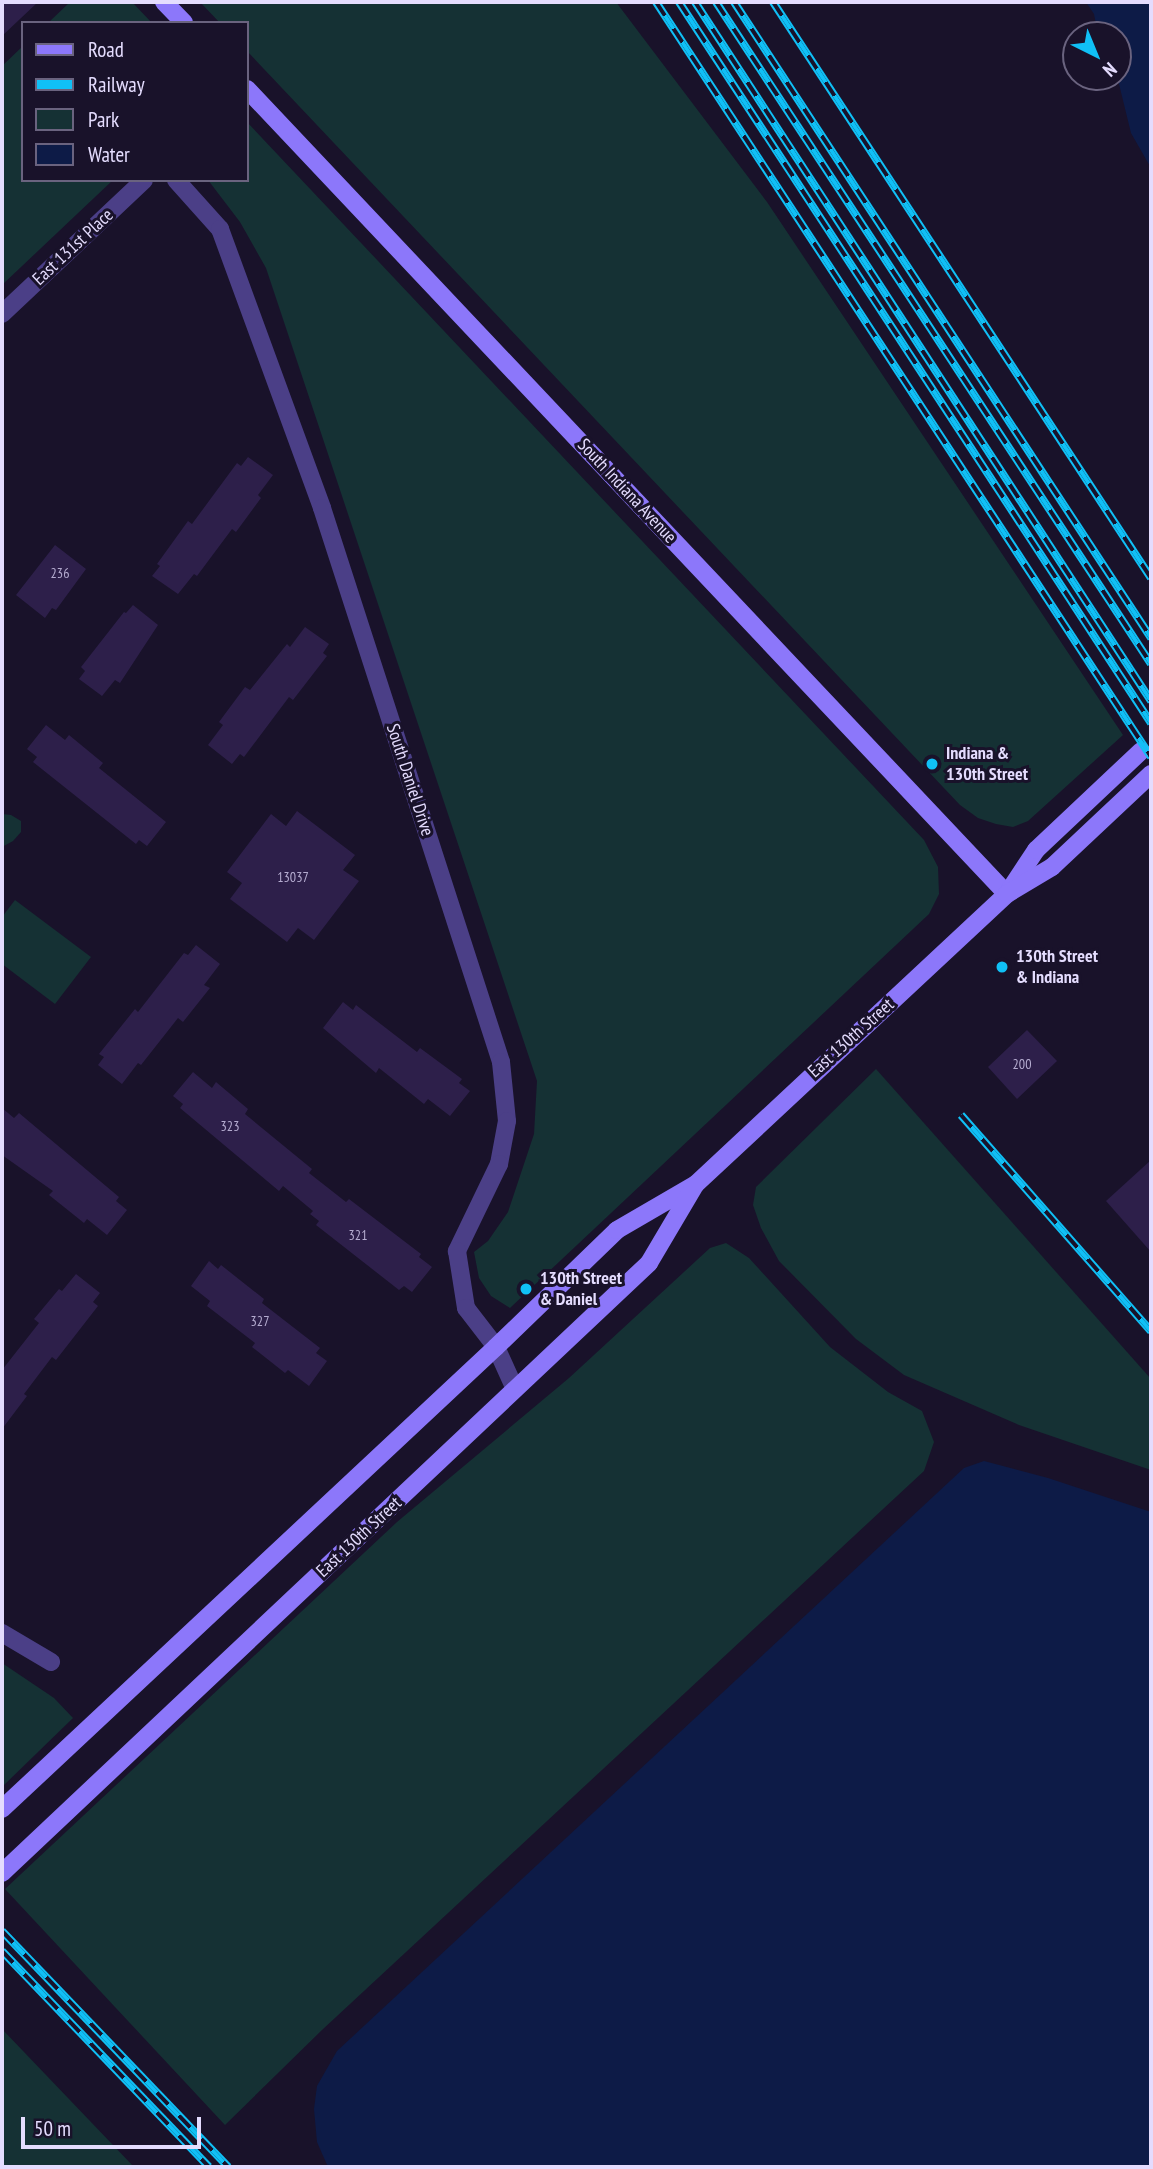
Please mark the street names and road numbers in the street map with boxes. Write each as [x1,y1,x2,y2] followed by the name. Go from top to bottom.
[28,204,118,290] street label: East 131st Place
[573,434,681,548] street label: South Indiana Avenue
[382,721,438,839] street label: South Daniel Drive
[804,994,898,1082] street label: East 130th Street
[312,1492,406,1582] street label: East 130th Street

